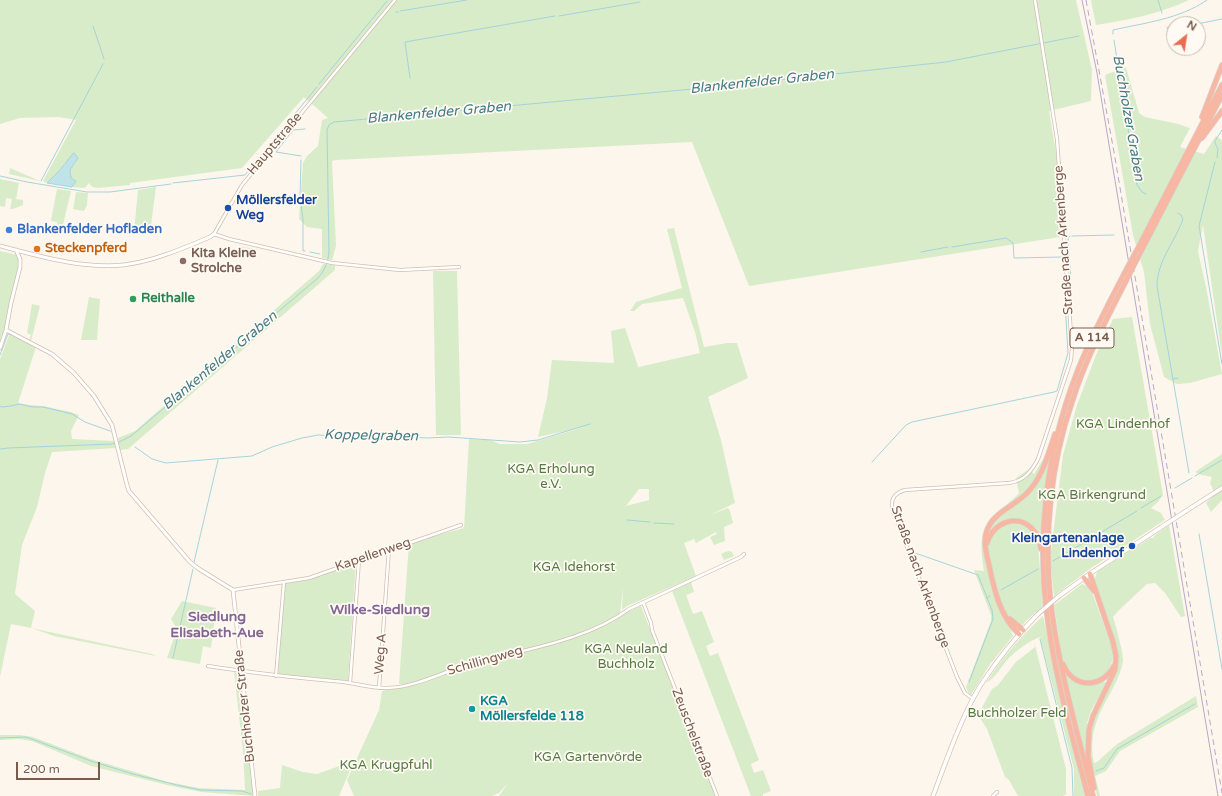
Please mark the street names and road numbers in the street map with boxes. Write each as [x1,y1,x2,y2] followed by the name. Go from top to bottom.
[244,110,306,178] street label: Hauptstraße
[1051,165,1077,315] street label: Straße nach Arkenberge
[1070,328,1114,348] road number: A 114
[887,504,953,650] street label: Straße nach Arkenberge
[333,535,413,575] street label: Kapellenweg
[372,633,390,675] street label: Weg A
[446,643,524,679] street label: Schillingweg
[231,649,259,763] street label: Buchholzer Straße
[668,686,716,780] street label: Zeuschelstraße

